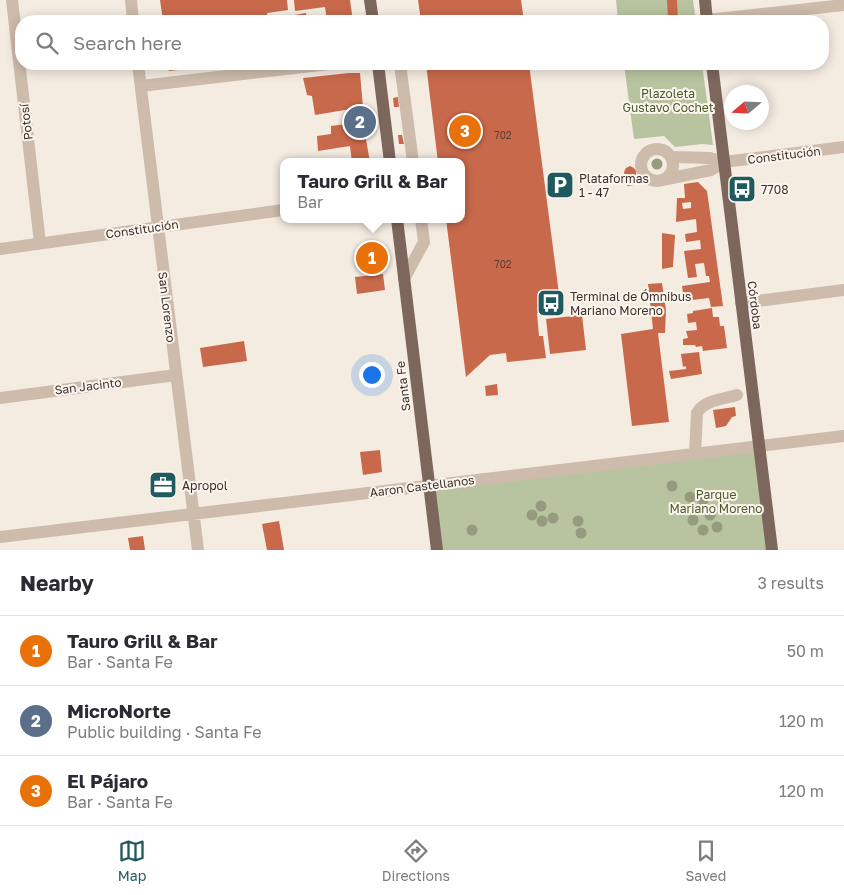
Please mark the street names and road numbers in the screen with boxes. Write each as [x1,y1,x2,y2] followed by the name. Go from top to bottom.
[16,102,36,141] street label: Potosí
[747,143,821,167] street label: Constitución
[105,216,179,242] street label: Constitución
[155,271,179,343] street label: San Lorenzo
[745,280,765,330] street label: Córdoba
[392,360,414,412] street label: Santa Fe
[54,374,122,398] street label: San Jacinto
[369,472,475,500] street label: Aaron Castellanos

